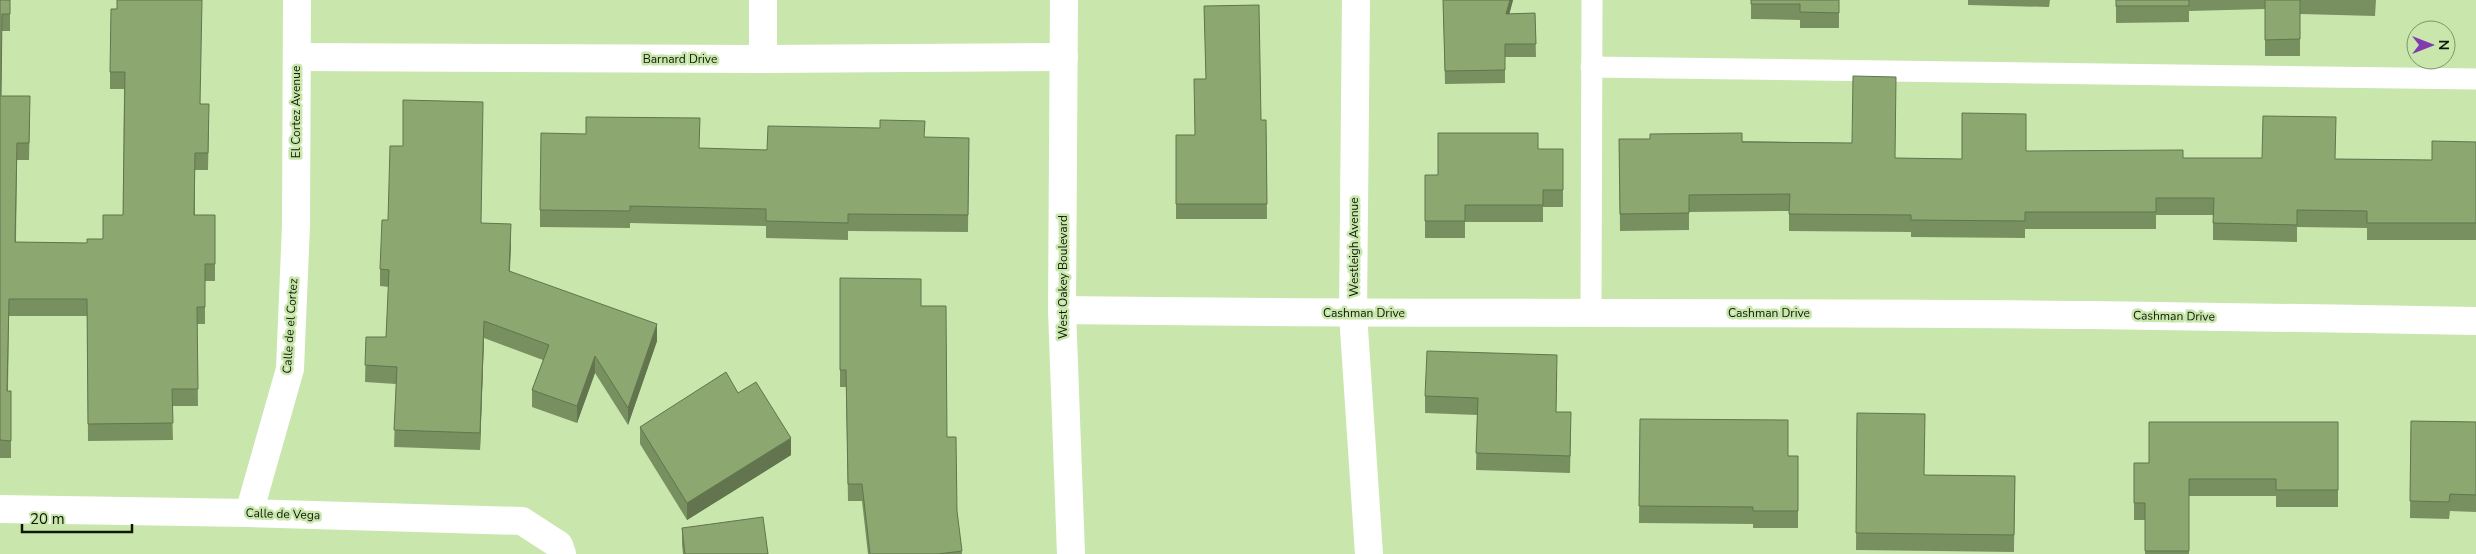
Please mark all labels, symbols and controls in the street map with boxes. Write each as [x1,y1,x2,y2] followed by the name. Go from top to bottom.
[2406,20,2456,70] north arrow
[2434,40,2453,50] text: N
[643,51,717,67] street label: Barnard Drive
[288,66,304,158] street label: El Cortez Avenue
[1346,197,1362,297] street label: Westleigh Avenue
[1055,215,1071,339] street label: West Oakey Boulevard
[279,278,301,374] street label: Calle de el Cortez
[1323,305,1405,321] street label: Cashman Drive
[1728,305,1810,321] street label: Cashman Drive
[2133,307,2215,325] street label: Cashman Drive
[22,502,132,534] scale bar
[245,505,321,523] street label: Calle de Vega
[30,509,65,529] text: 20 m

